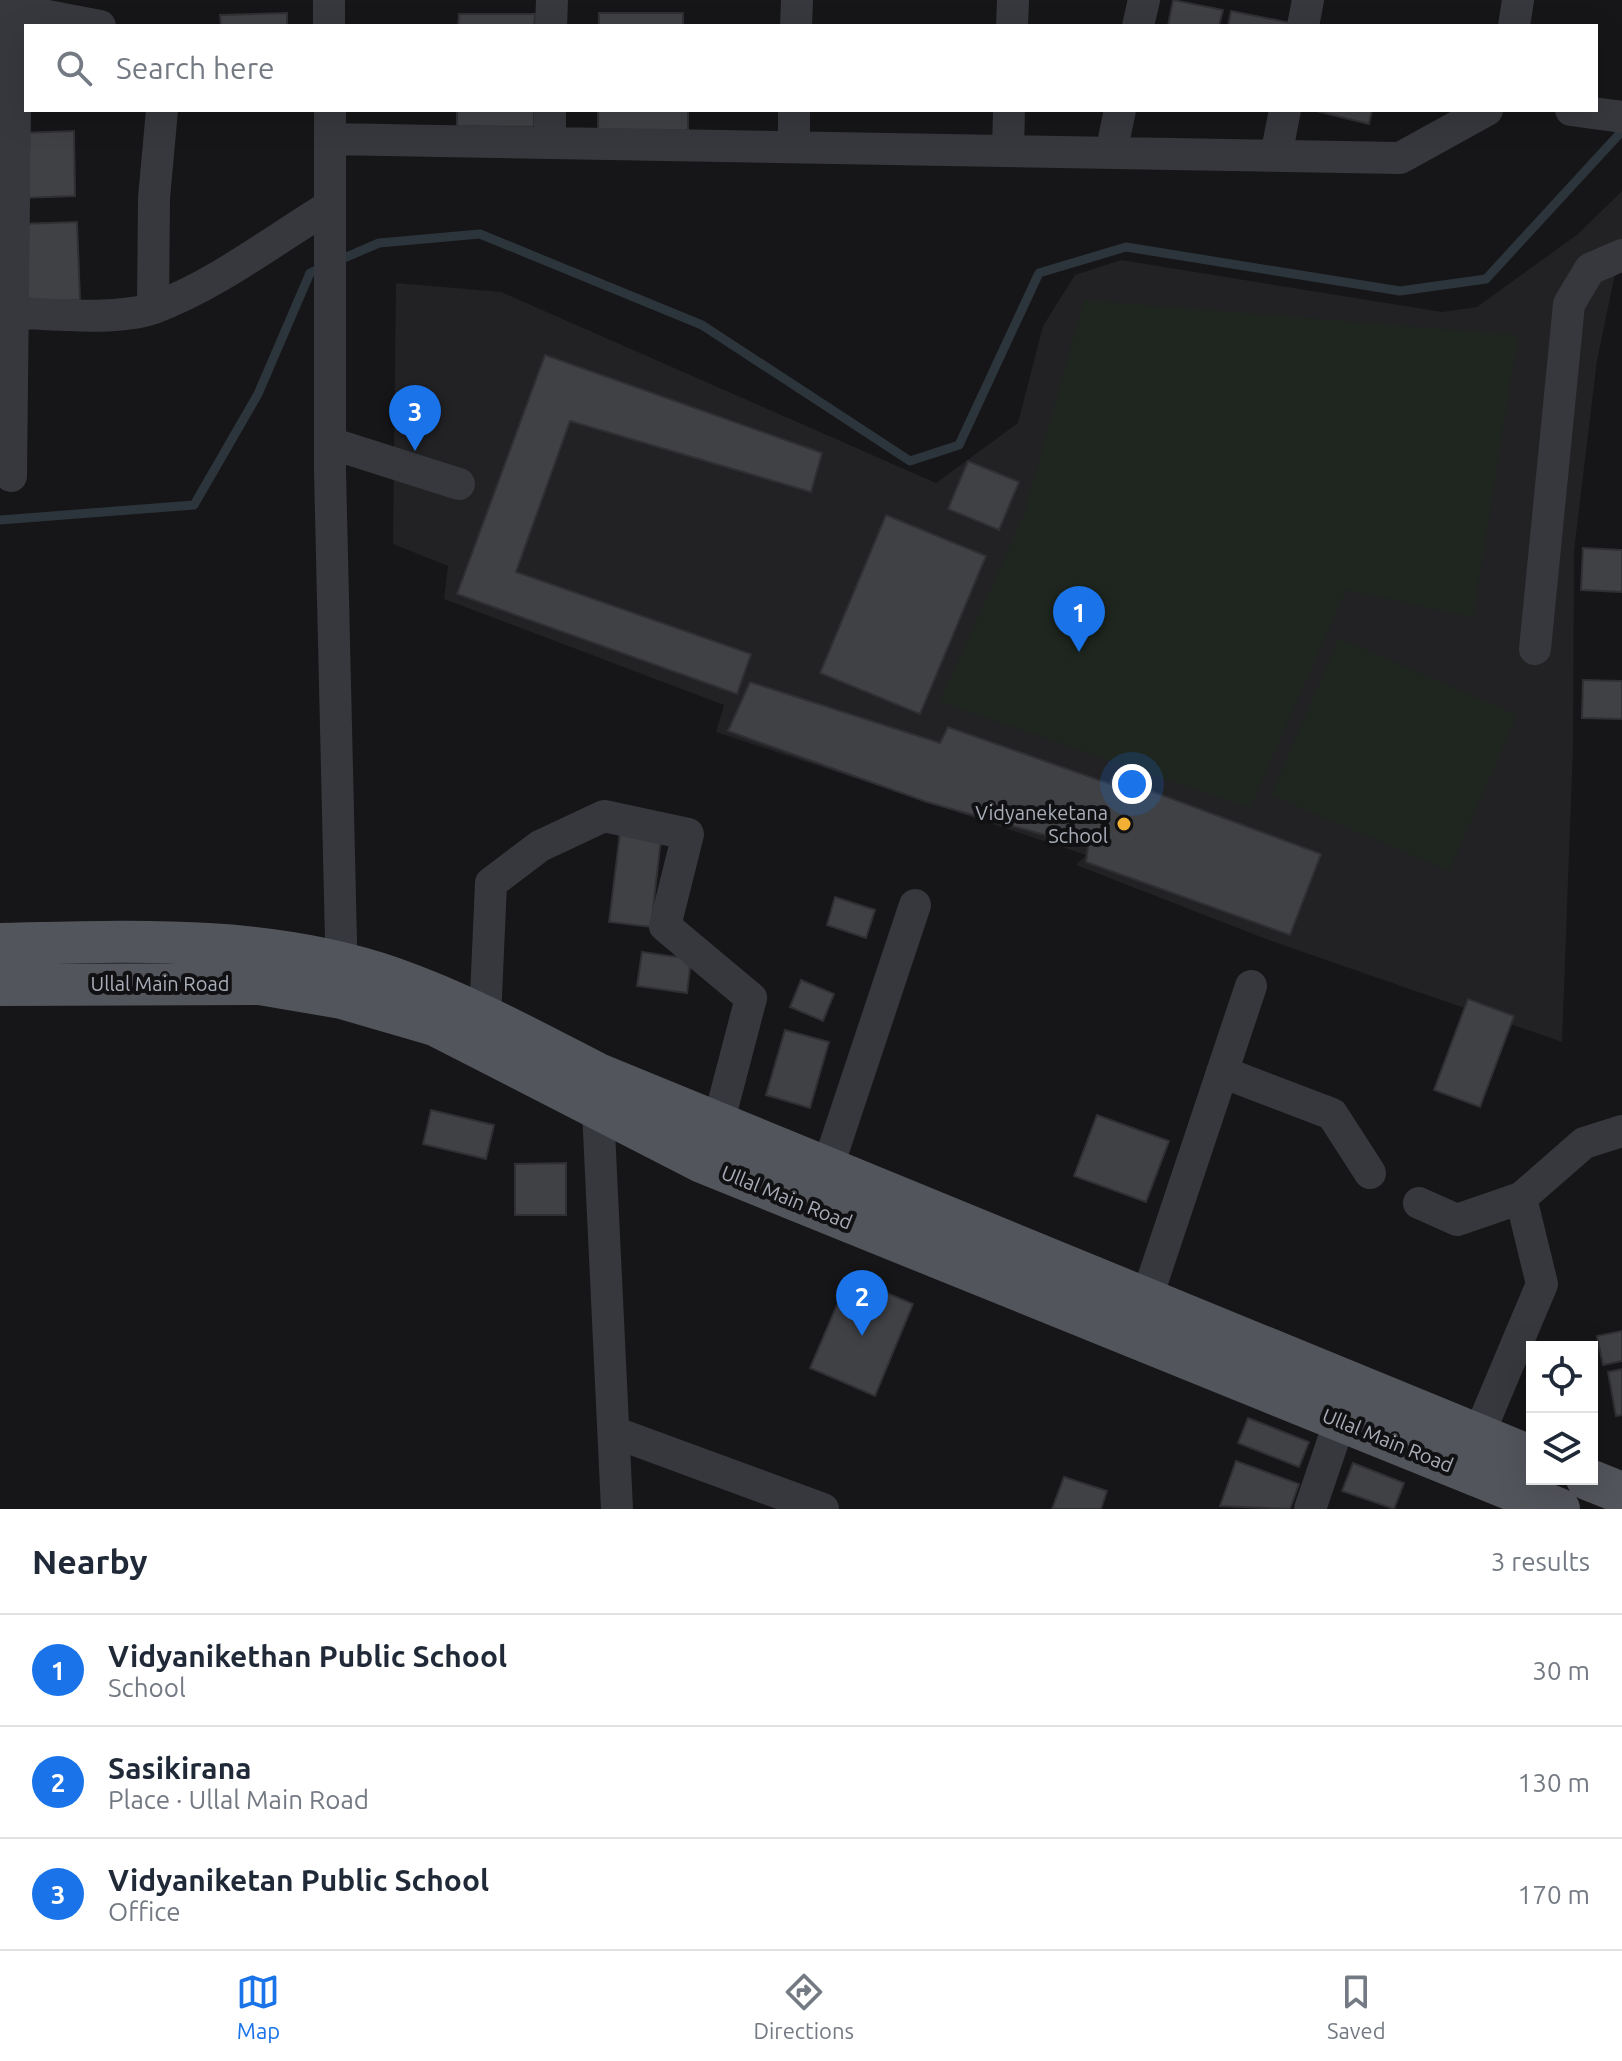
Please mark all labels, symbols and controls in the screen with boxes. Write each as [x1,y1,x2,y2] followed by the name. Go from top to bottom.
[24,24,1598,112] search box
[52,46,96,90] icon: search
[116,51,275,85] text: Search here
[389,385,441,451] pin: 3
[1053,586,1105,652] pin: 1
[1112,764,1152,804] your location
[975,801,1108,847] place label: Vidyaneketana School
[1115,815,1133,833] marker: Vidyaneketana School
[91,972,229,995] street label: Ullal Main Road
[718,1160,856,1234] street label: Ullal Main Road
[836,1270,888,1336] pin: 2
[1526,1341,1598,1485] map controls
[1526,1341,1598,1413] button: locate
[1319,1403,1457,1477] street label: Ullal Main Road
[1526,1413,1598,1485] button: layers
[32,1542,147,1580] text: Nearby
[1491,1547,1590,1576] text: 3 results
[108,1639,507,1673] text: Vidyanikethan Public School
[51,1656,65,1685] text: 1
[1532,1656,1590,1685] text: 30 m
[108,1673,186,1702] text: School
[108,1751,252,1785] text: Sasikirana
[51,1768,65,1797] text: 2
[1518,1768,1590,1797] text: 130 m
[108,1785,369,1814] text: Place · Ullal Main Road
[108,1863,489,1897] text: Vidyaniketan Public School
[51,1880,65,1909] text: 3
[1518,1880,1590,1909] text: 170 m
[108,1897,181,1926] text: Office
[236,1970,280,2043] tab: Map
[753,1970,854,2043] tab: Directions
[1327,1970,1386,2043] tab: Saved

